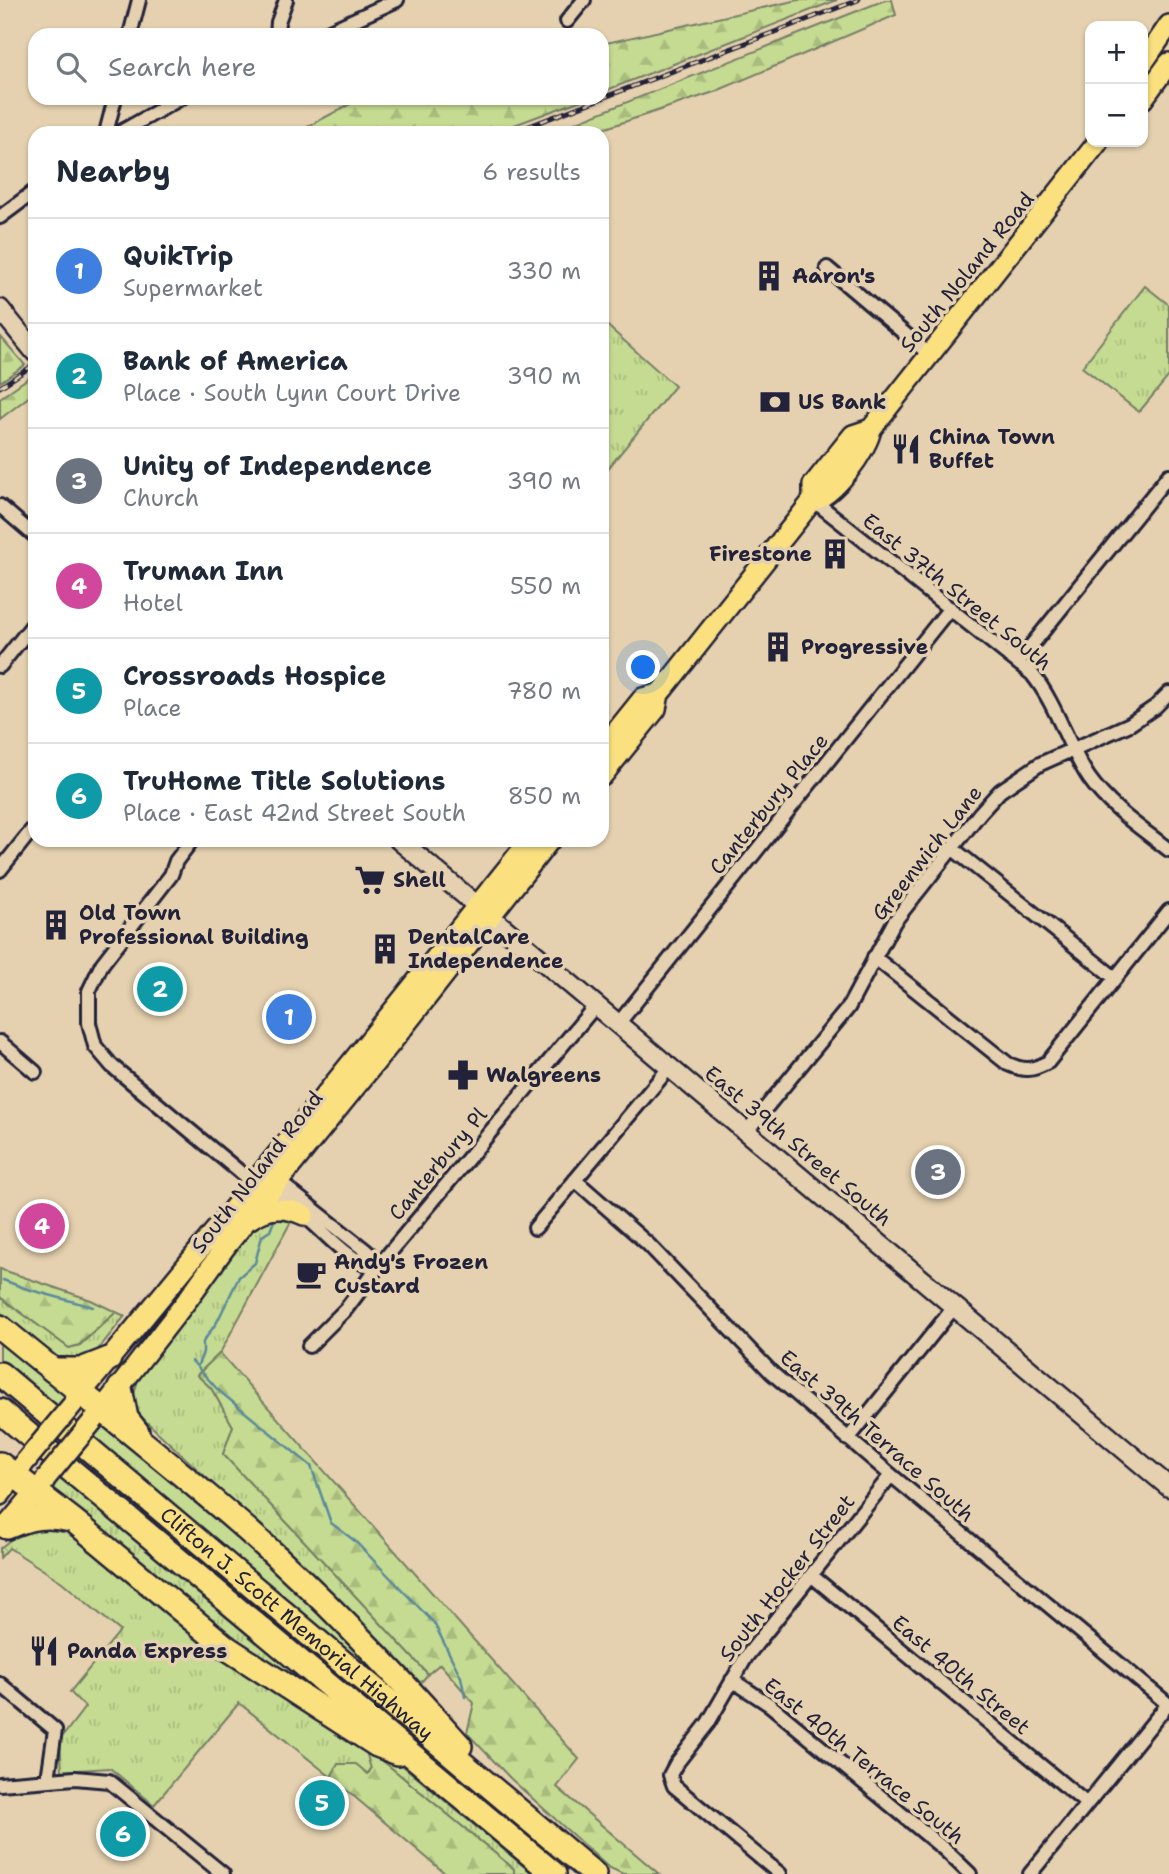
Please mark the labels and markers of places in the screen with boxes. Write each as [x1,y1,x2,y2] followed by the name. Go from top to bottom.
[752,259,786,293] building icon: Aaron's
[792,262,875,290] place label: Aaron's
[758,385,792,419] bank icon: US Bank
[798,388,886,416] place label: US Bank
[929,423,1055,475] place label: China Town Buffet
[889,432,923,466] restaurant icon: China Town Buffet
[818,537,852,571] building icon: Firestone
[709,540,812,568] place label: Firestone
[761,630,795,664] building icon: Progressive
[801,633,928,661] place label: Progressive
[353,863,387,897] supermarket icon: Shell
[393,866,446,894] place label: Shell
[79,899,309,951] place label: Old Town Professional Building
[39,908,73,942] building icon: Old Town Professional Building
[408,923,564,975] place label: DentalCare Independence
[368,932,402,966] building icon: DentalCare Independence
[137,963,183,1015] pin: 2
[266,991,312,1043] pin: 1
[446,1058,480,1092] pharmacy icon: Walgreens
[486,1061,601,1089] place label: Walgreens
[915,1146,961,1198] pin: 3
[19,1200,65,1252] pin: 4
[334,1248,488,1300] place label: Andy's Frozen Custard
[294,1257,328,1291] cafe icon: Andy's Frozen Custard
[27,1634,61,1668] restaurant icon: Panda Express
[67,1637,227,1665] place label: Panda Express
[299,1777,345,1829] pin: 5
[100,1808,146,1860] pin: 6

